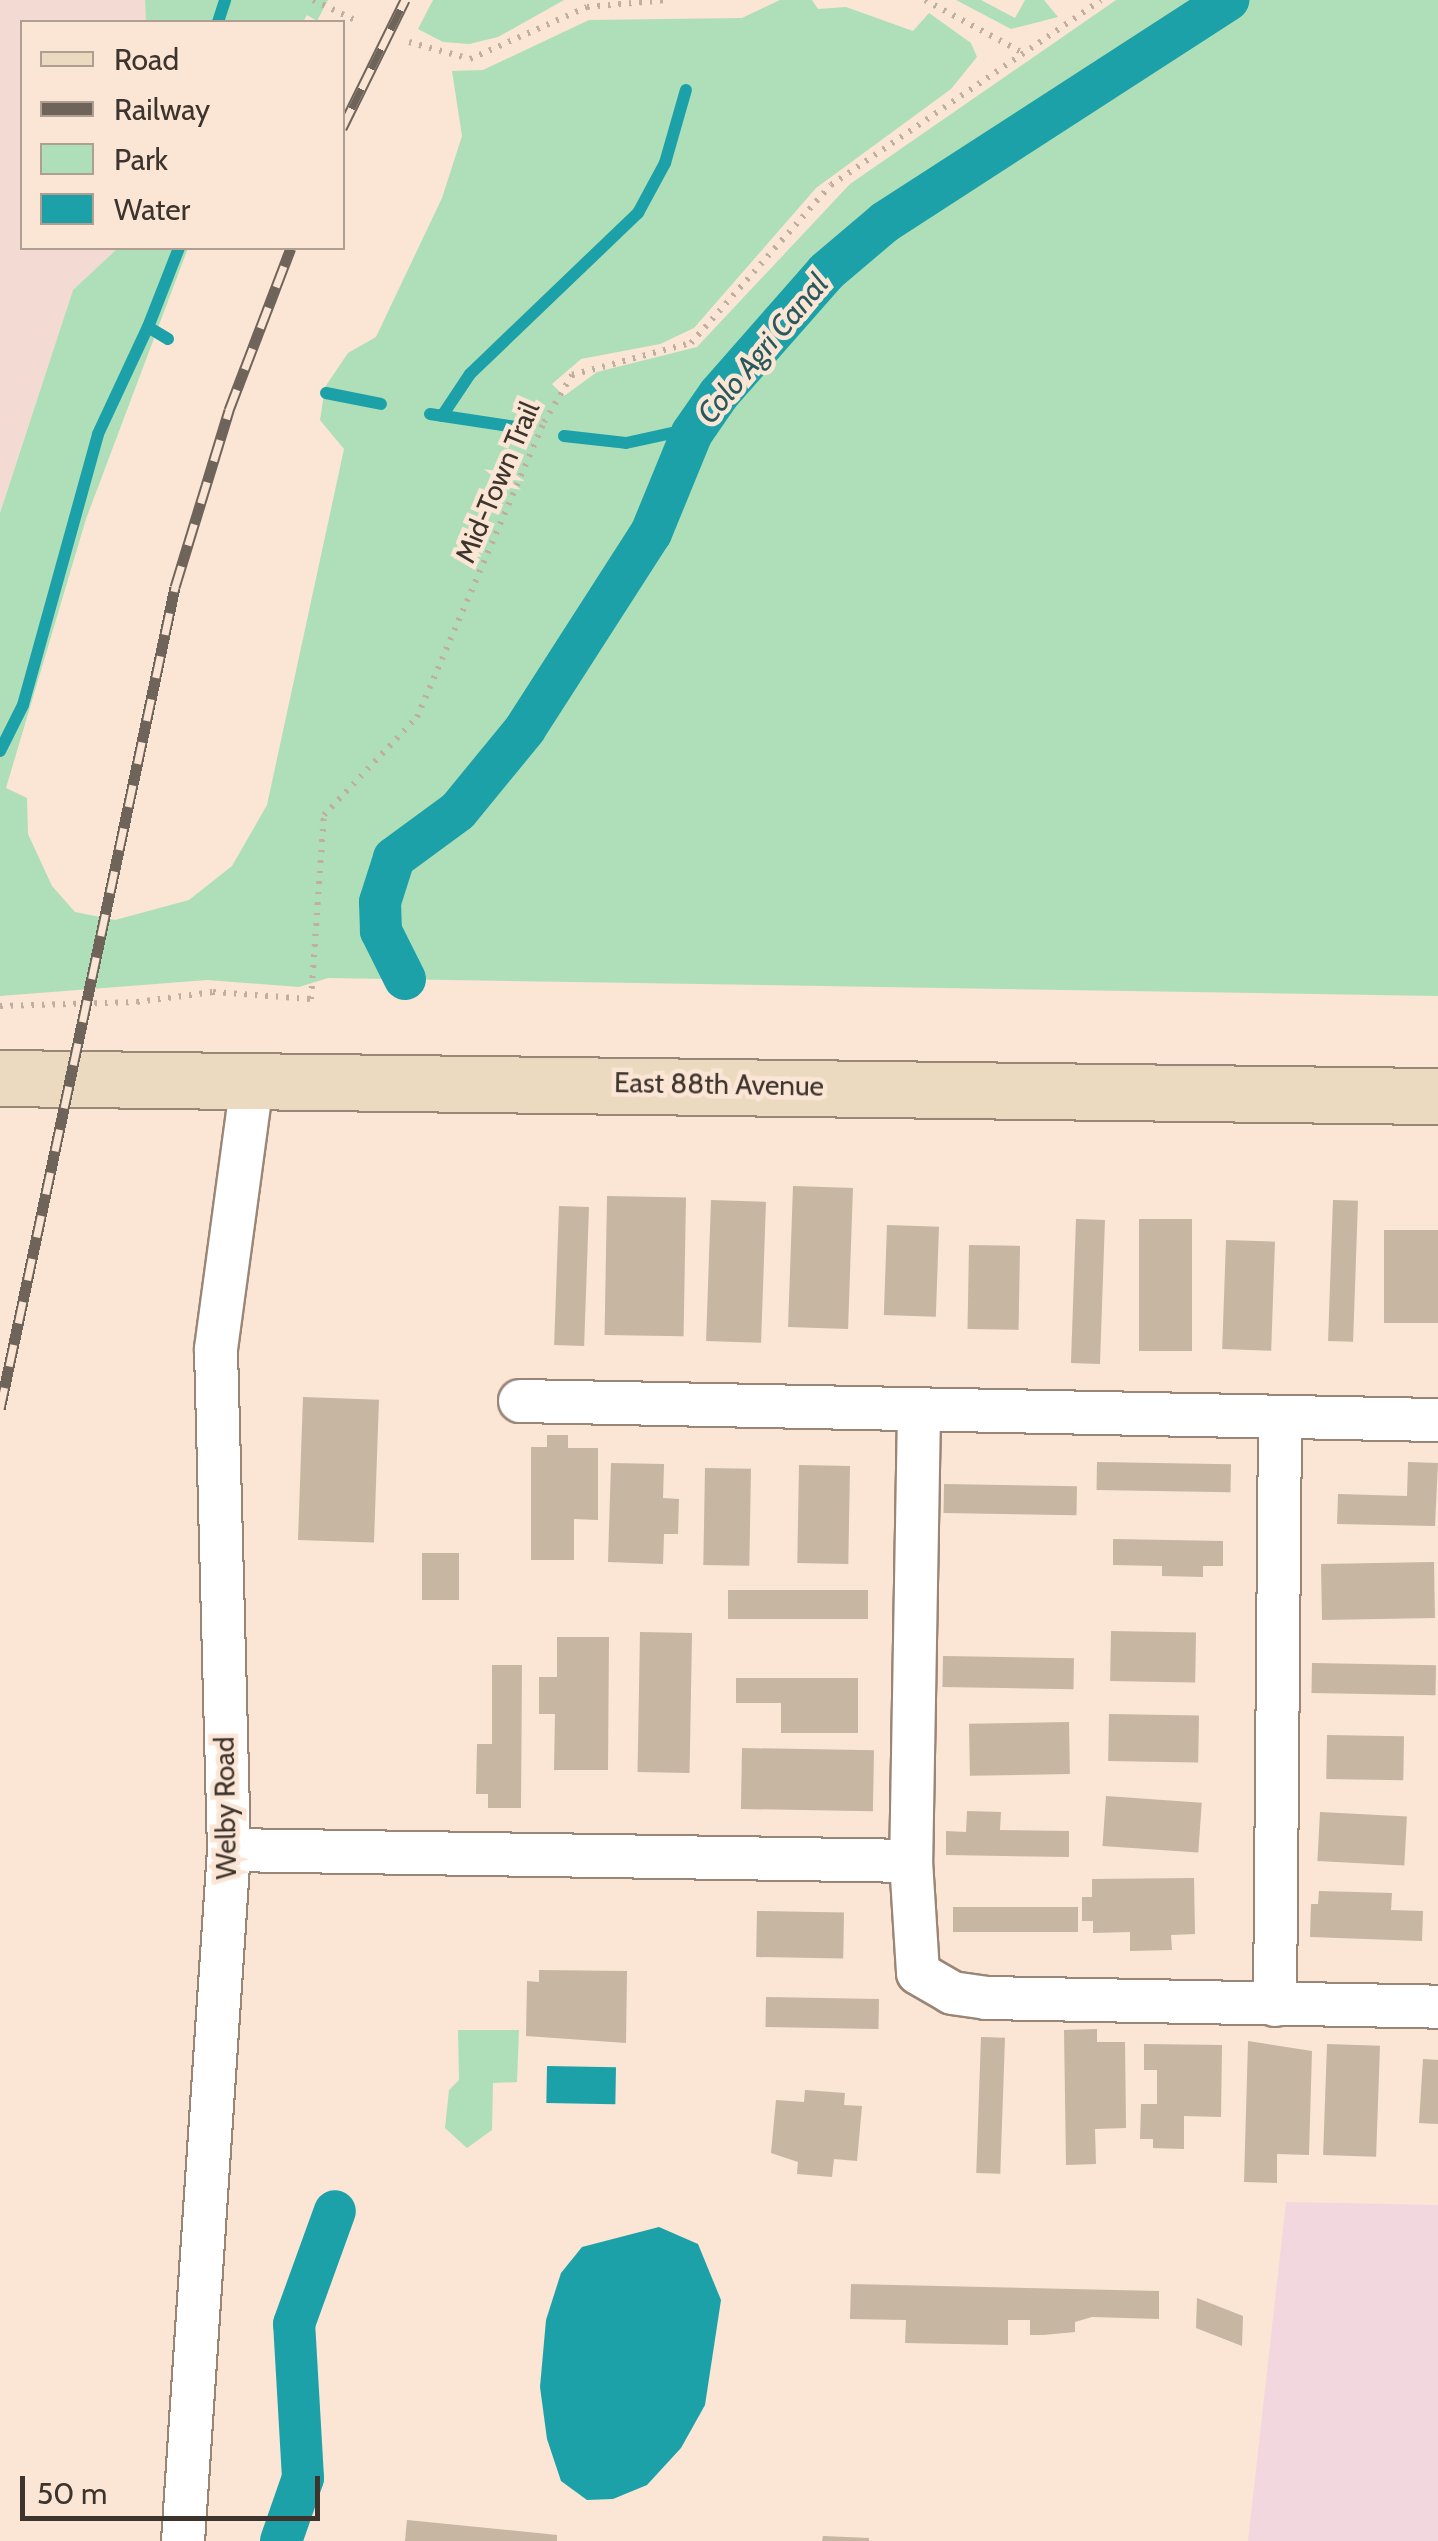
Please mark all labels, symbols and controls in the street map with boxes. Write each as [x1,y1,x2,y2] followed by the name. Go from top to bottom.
[20,20,345,250] legend
[114,41,179,78] text: Road
[114,91,210,128] text: Railway
[114,141,168,178] text: Park
[114,191,190,228] text: Water
[690,267,836,431] water label: Colo Agri Canal
[448,396,546,568] street label: Mid-Town Trail
[614,1065,824,1103] street label: East 88th Avenue
[207,1736,243,1880] street label: Welby Road
[25,2456,325,2518] scale bar
[37,2475,107,2512] text: 50 m

